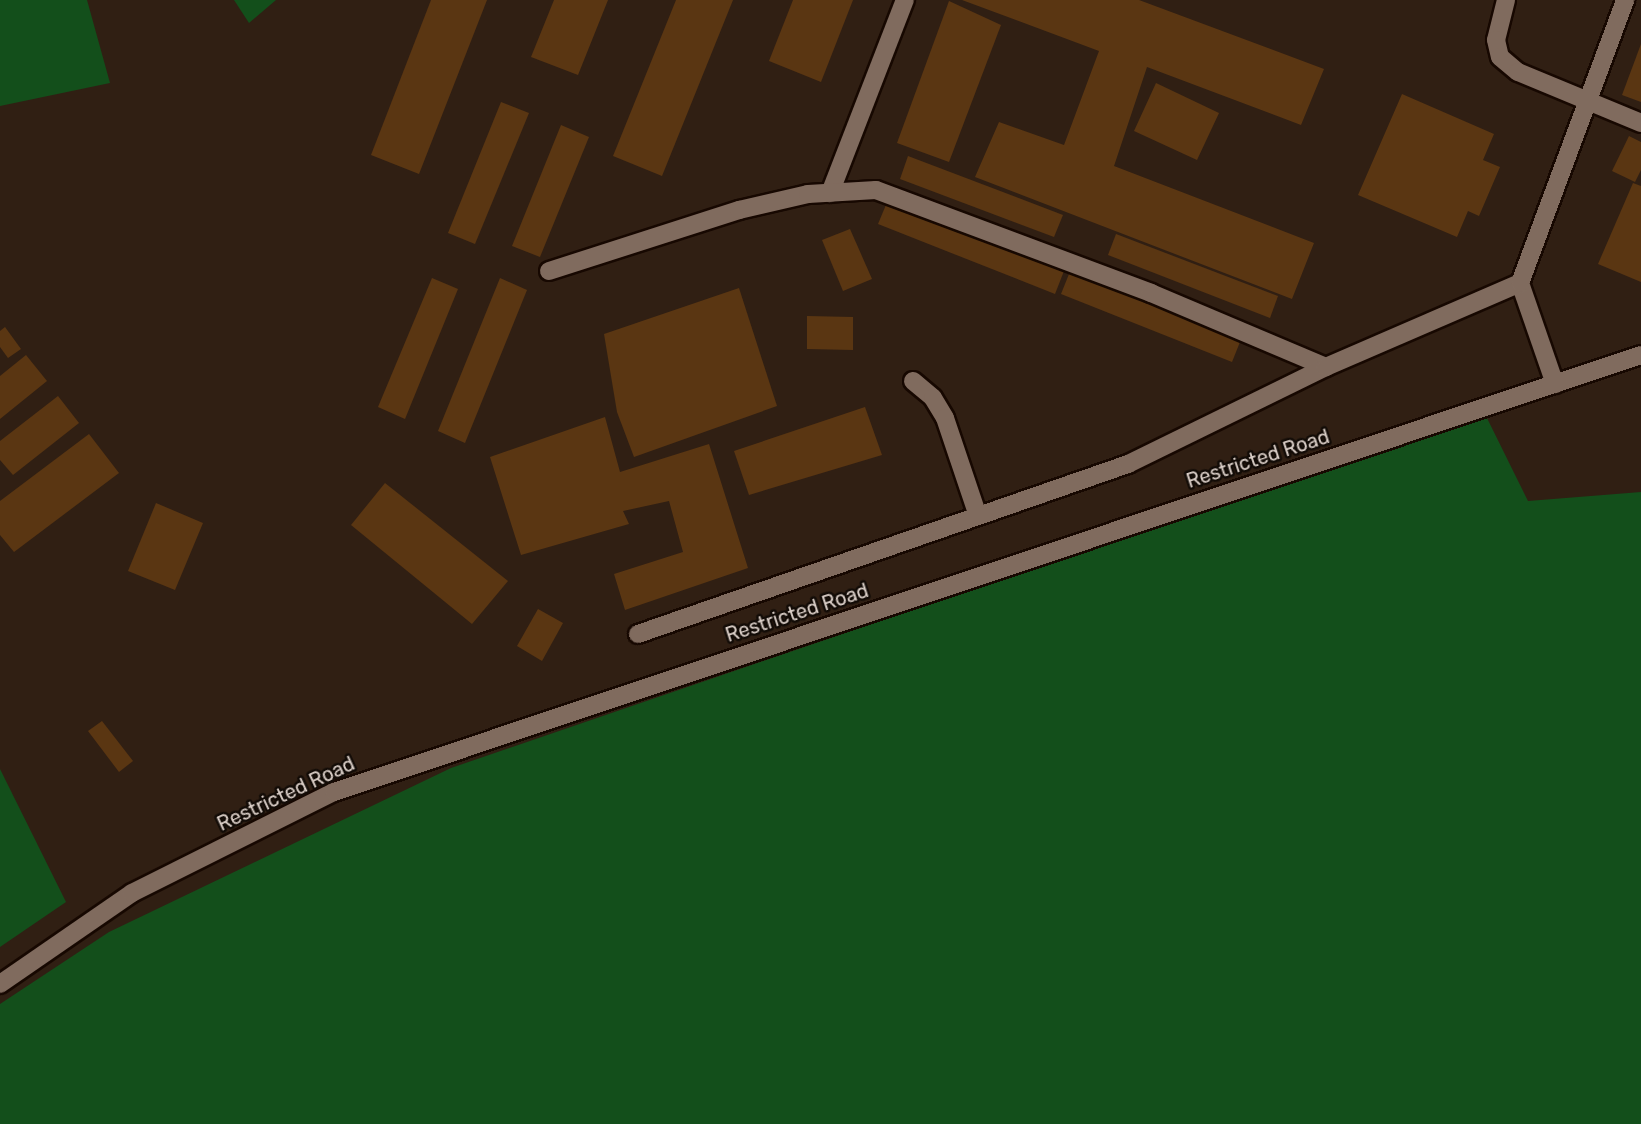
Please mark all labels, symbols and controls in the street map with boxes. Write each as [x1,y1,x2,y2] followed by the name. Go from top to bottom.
[1183,425,1333,493] street label: Restricted Road
[722,579,872,647] street label: Restricted Road
[213,752,359,836] street label: Restricted Road

